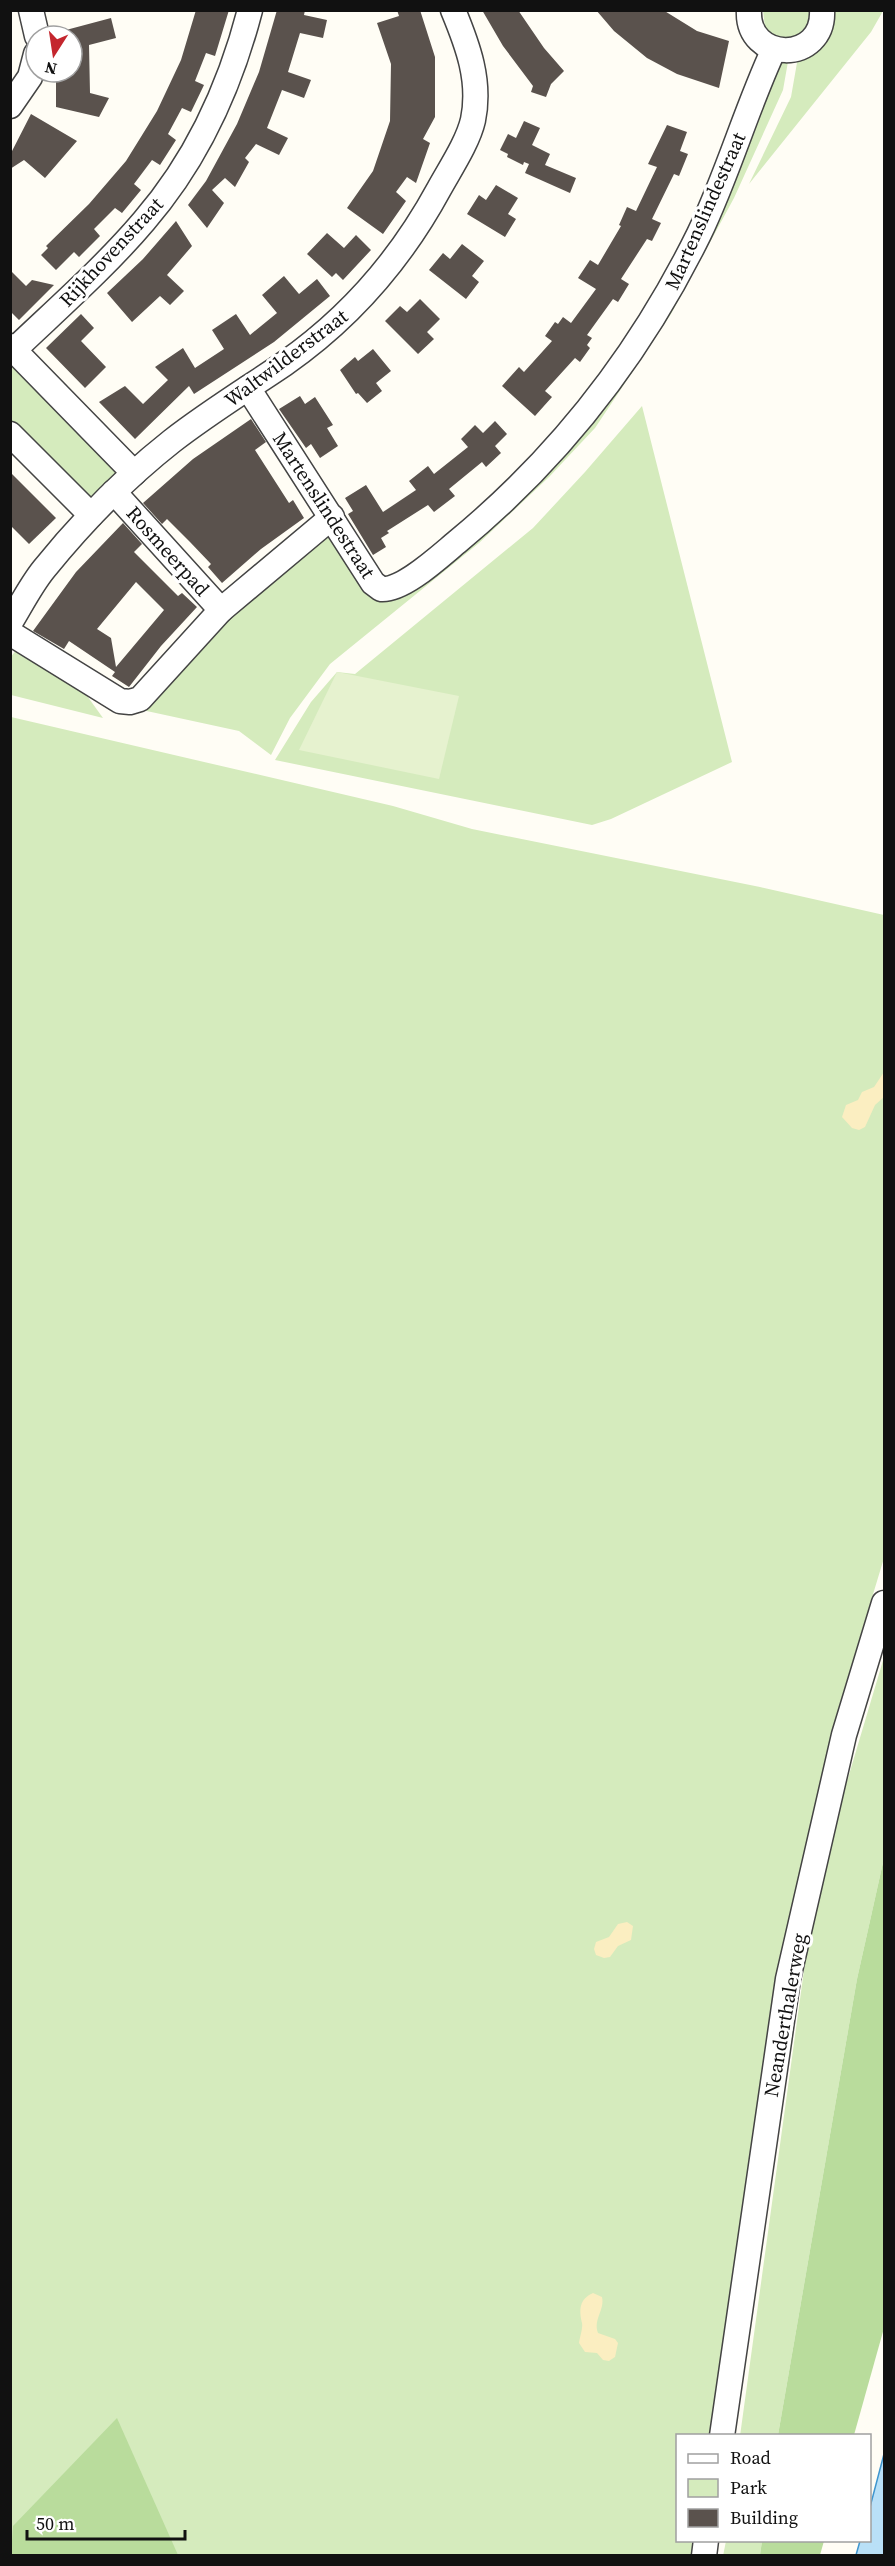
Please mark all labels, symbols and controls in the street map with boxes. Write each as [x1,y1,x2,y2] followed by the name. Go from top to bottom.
[24,24,84,84] north arrow
[43,57,59,81] text: N
[658,127,753,294] street label: Martenslindestraat
[53,191,170,313] street label: Rijkhovenstraat
[218,302,354,414] street label: Waltwilderstraat
[266,426,382,584] street label: Martenslindestraat
[120,500,216,603] street label: Rosmeerpad
[757,1931,813,2099] street label: Neanderthalerweg
[676,2434,871,2542] legend
[730,2445,771,2470] text: Road
[730,2475,767,2500] text: Park
[27,2503,184,2541] scale bar
[730,2505,798,2530] text: Building
[36,2511,74,2536] text: 50 m

